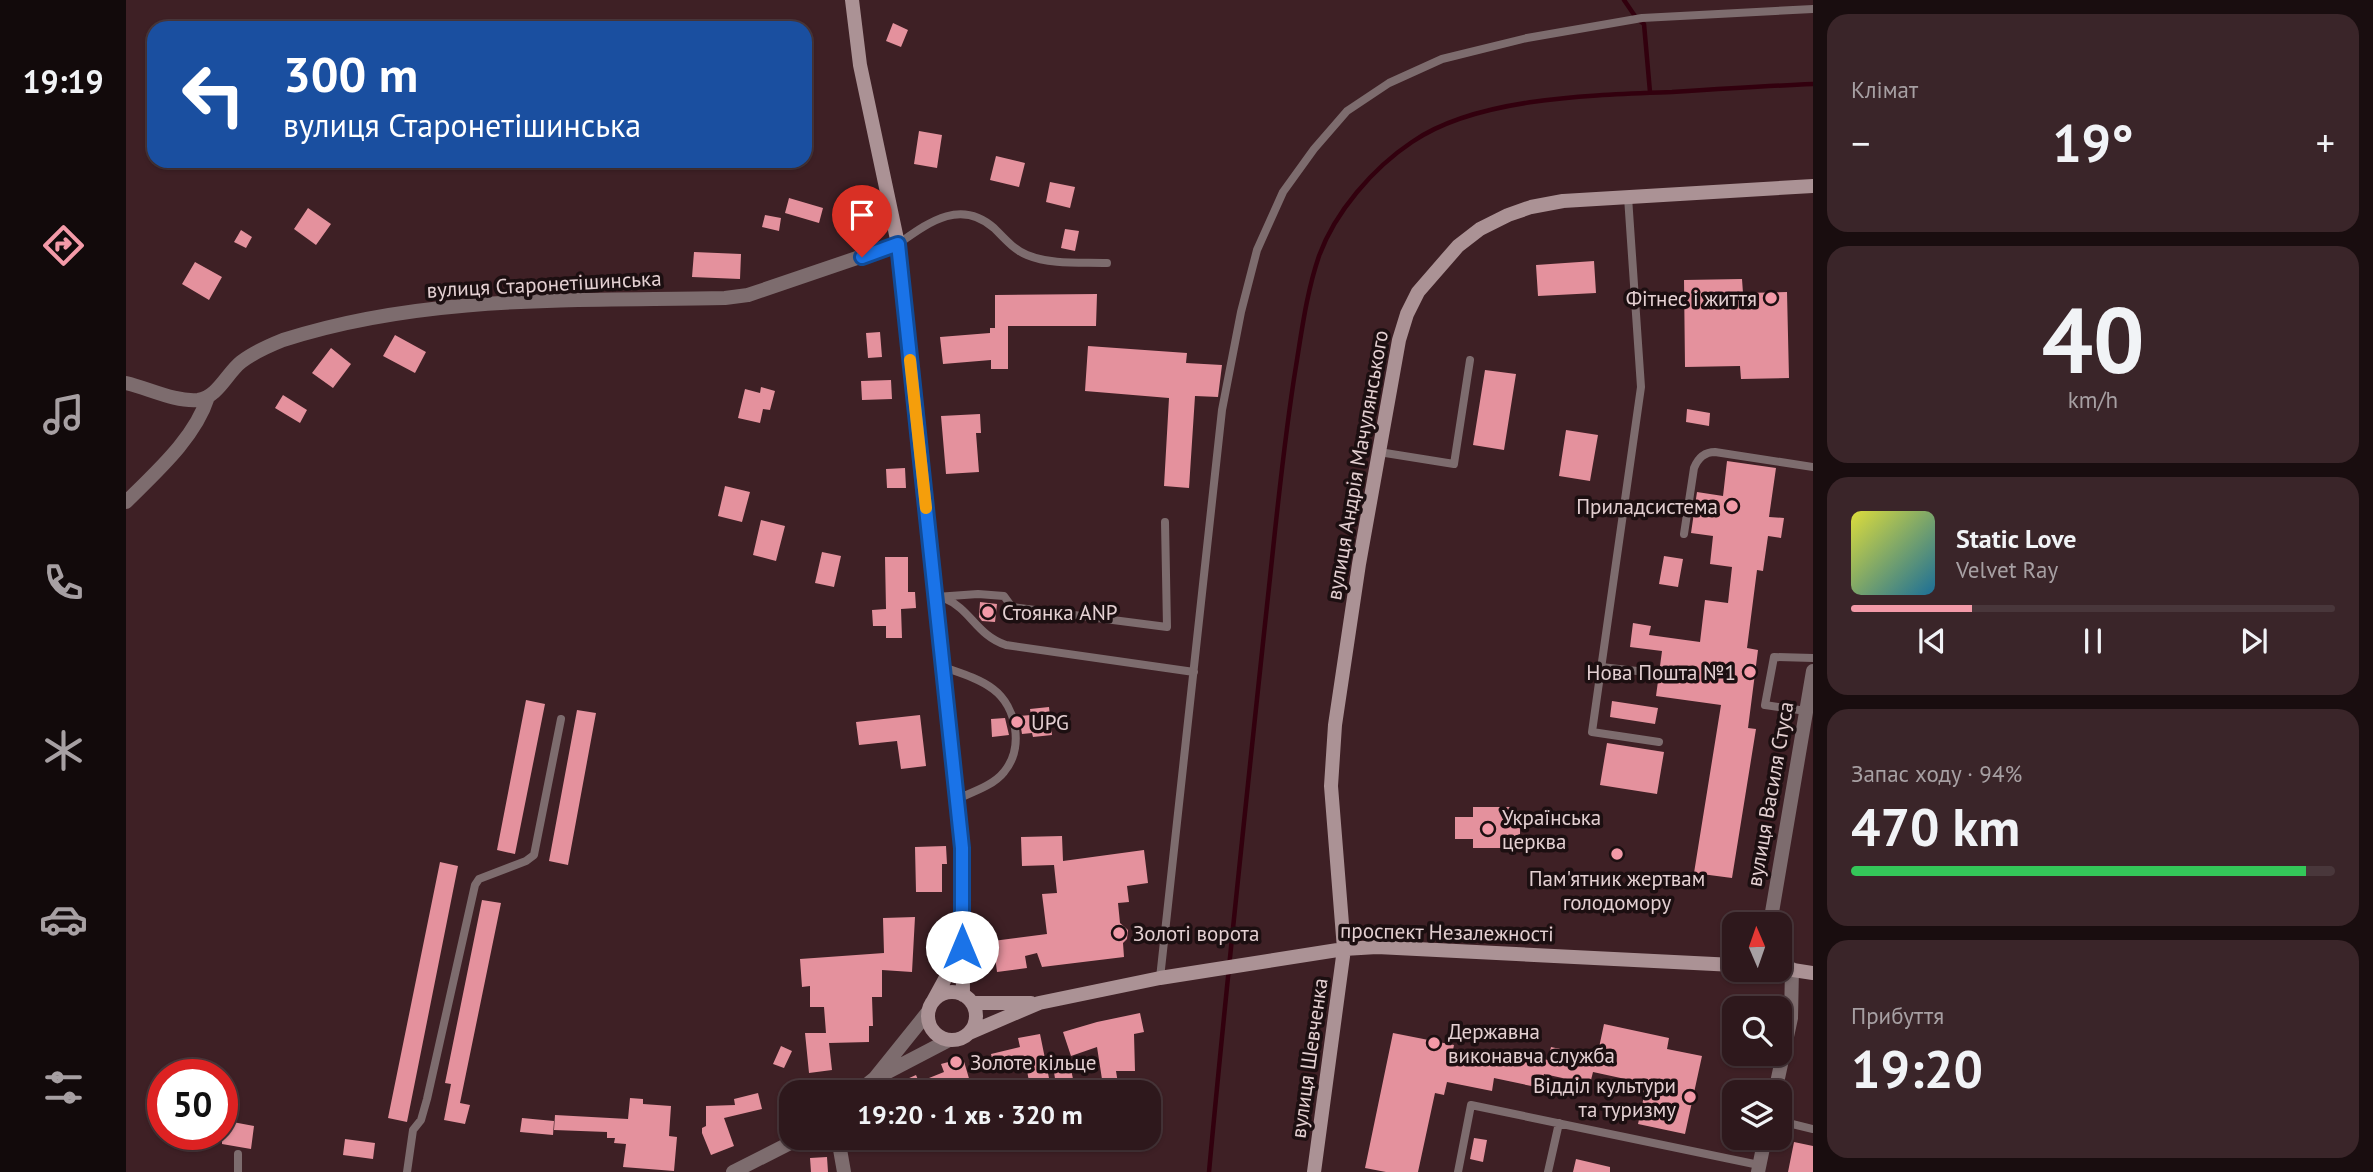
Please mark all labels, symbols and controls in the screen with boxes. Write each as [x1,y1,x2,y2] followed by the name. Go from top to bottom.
[283,42,418,106] text: 300 m
[168,49,259,140] icon: left
[22,60,104,102] text: 19:19
[1851,75,1918,104] text: Клімат
[283,104,641,146] text: вулиця Старонетішинська
[2052,109,2134,176] text: 19°
[1851,118,1870,167] text: −
[2316,118,2335,167] text: +
[832,185,892,257] pin
[843,196,881,234] icon: arrive
[39,221,88,270] icon: directions
[426,264,662,304] street label: вулиця Старонетішинська
[2041,280,2145,398] text: 40
[1626,285,1757,312] place label: Фітнес і життя
[1763,290,1779,306] marker: Фітнес і життя
[1320,328,1394,602] street label: вулиця Андрія Мачулянського
[2068,385,2118,414] text: km/h
[39,390,88,439] icon: music
[1576,493,1718,520] place label: Приладсистема
[1724,498,1740,514] marker: Приладсистема
[1956,522,2077,555] text: Static Love
[1956,555,2058,584] text: Velvet Ray
[39,558,88,607] icon: phone
[1002,599,1118,626] place label: Стоянка ANP
[980,604,996,620] marker: Стоянка ANP
[1913,622,1951,660] icon: previous
[2074,622,2112,660] icon: pause
[2235,622,2273,660] icon: next
[1586,659,1736,686] place label: Нова Пошта №1
[1742,664,1758,680] marker: Нова Пошта №1
[1740,699,1800,889] street label: вулиця Василя Стуса
[1031,709,1069,736] place label: UPG
[1009,714,1025,730] marker: UPG
[39,726,88,775] icon: climate
[1851,759,2022,788] text: Запас ходу · 94%
[1851,793,2020,860] text: 470 km
[1502,804,1601,855] place label: Українська церква
[1480,821,1496,837] marker: Українська церква
[1609,846,1625,862] marker: Пам'ятник жертвам голодомору
[1529,865,1705,916] place label: Пам'ятник жертвам голодомору
[39,895,88,944] icon: car
[925,910,999,984] position arrow
[1722,912,1792,982] north arrow
[1722,912,1792,1150] map controls
[1340,917,1554,947] street label: проспект Незалежності
[1133,920,1259,947] place label: Золоті ворота
[1111,925,1127,941] marker: Золоті ворота
[1284,976,1334,1140] street label: вулиця Шевченка
[1722,996,1792,1066] button: search
[1851,1001,1944,1030] text: Прибуття
[1448,1018,1615,1069] place label: Державна виконавча служба
[1426,1035,1442,1051] marker: Державна виконавча служба
[1851,1035,1983,1102] text: 19:20
[970,1049,1096,1076] place label: Золоте кільце
[948,1054,964,1070] marker: Золоте кільце
[147,1059,238,1150] speed limit sign: 50
[39,1063,88,1112] icon: filters
[1533,1072,1676,1123] place label: Відділ культури та туризму
[1722,1080,1792,1150] button: layers
[1682,1089,1698,1105] marker: Відділ культури та туризму
[857,1098,1083,1131] text: 19:20 · 1 хв · 320 m

